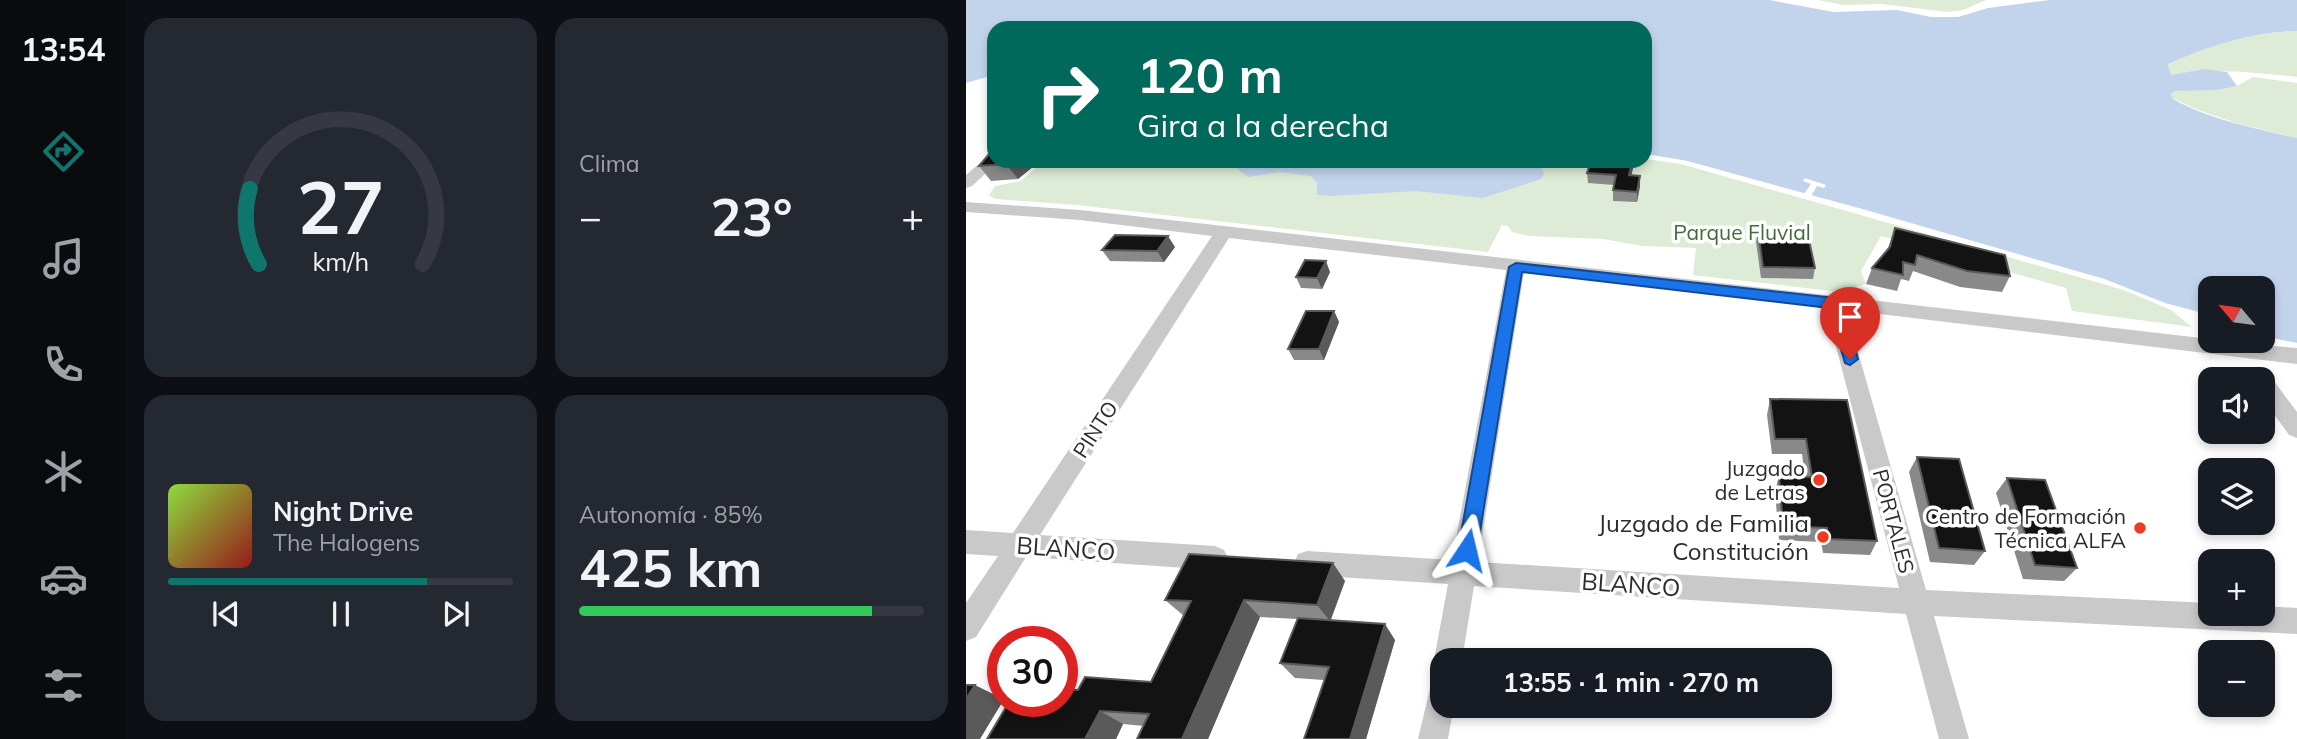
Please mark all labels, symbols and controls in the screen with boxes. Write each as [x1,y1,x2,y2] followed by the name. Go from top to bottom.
[21,29,105,69] text: 13:54
[1137,44,1283,105] text: 120 m
[1022,49,1113,140] icon: right
[1137,105,1389,145] text: Gira a la derecha
[39,127,88,176] icon: directions
[579,149,640,178] text: Clima
[297,161,384,252] text: 27
[710,184,793,249] text: 23°
[579,193,602,241] text: −
[901,193,924,241] text: +
[1673,219,1811,245] park label: Parque Fluvial
[39,234,88,283] icon: music
[312,245,369,276] text: km/h
[2198,276,2275,354] north arrow
[2198,276,2275,717] map controls
[1820,287,1880,359] pin
[1831,298,1869,336] icon: arrive
[39,340,88,389] icon: phone
[2198,367,2275,444] button: sound
[1067,396,1123,462] street label: PINTO
[39,447,88,496] icon: climate
[1715,455,1805,505] place label: Juzgado de Letras
[2198,458,2275,535] button: layers
[1868,466,1920,576] street label: PORTALES
[1811,472,1827,488] marker: Juzgado de Letras
[273,495,413,528] text: Night Drive
[579,500,763,529] text: Autonomía · 85%
[1925,503,2127,553] place label: Centro de Formación Técnica ALFA
[1598,508,1809,566] place label: Juzgado de Familia Constitución
[1430,513,1504,587] position arrow
[2132,520,2148,536] marker: Centro de Formación Técnica ALFA
[273,528,420,557] text: The Halogens
[1815,529,1831,545] marker: Juzgado de Familia Constitución
[1016,530,1116,566] street label: BLANCO
[579,535,762,600] text: 425 km
[2198,549,2275,626] button: +
[39,554,88,603] icon: car
[1581,566,1681,602] street label: BLANCO
[207,595,245,633] icon: previous
[322,595,360,633] icon: pause
[437,595,475,633] icon: next
[987,626,1078,717] speed limit sign: 30
[2198,640,2275,717] button: −
[39,661,88,710] icon: filters
[1503,666,1759,699] text: 13:55 · 1 min · 270 m

